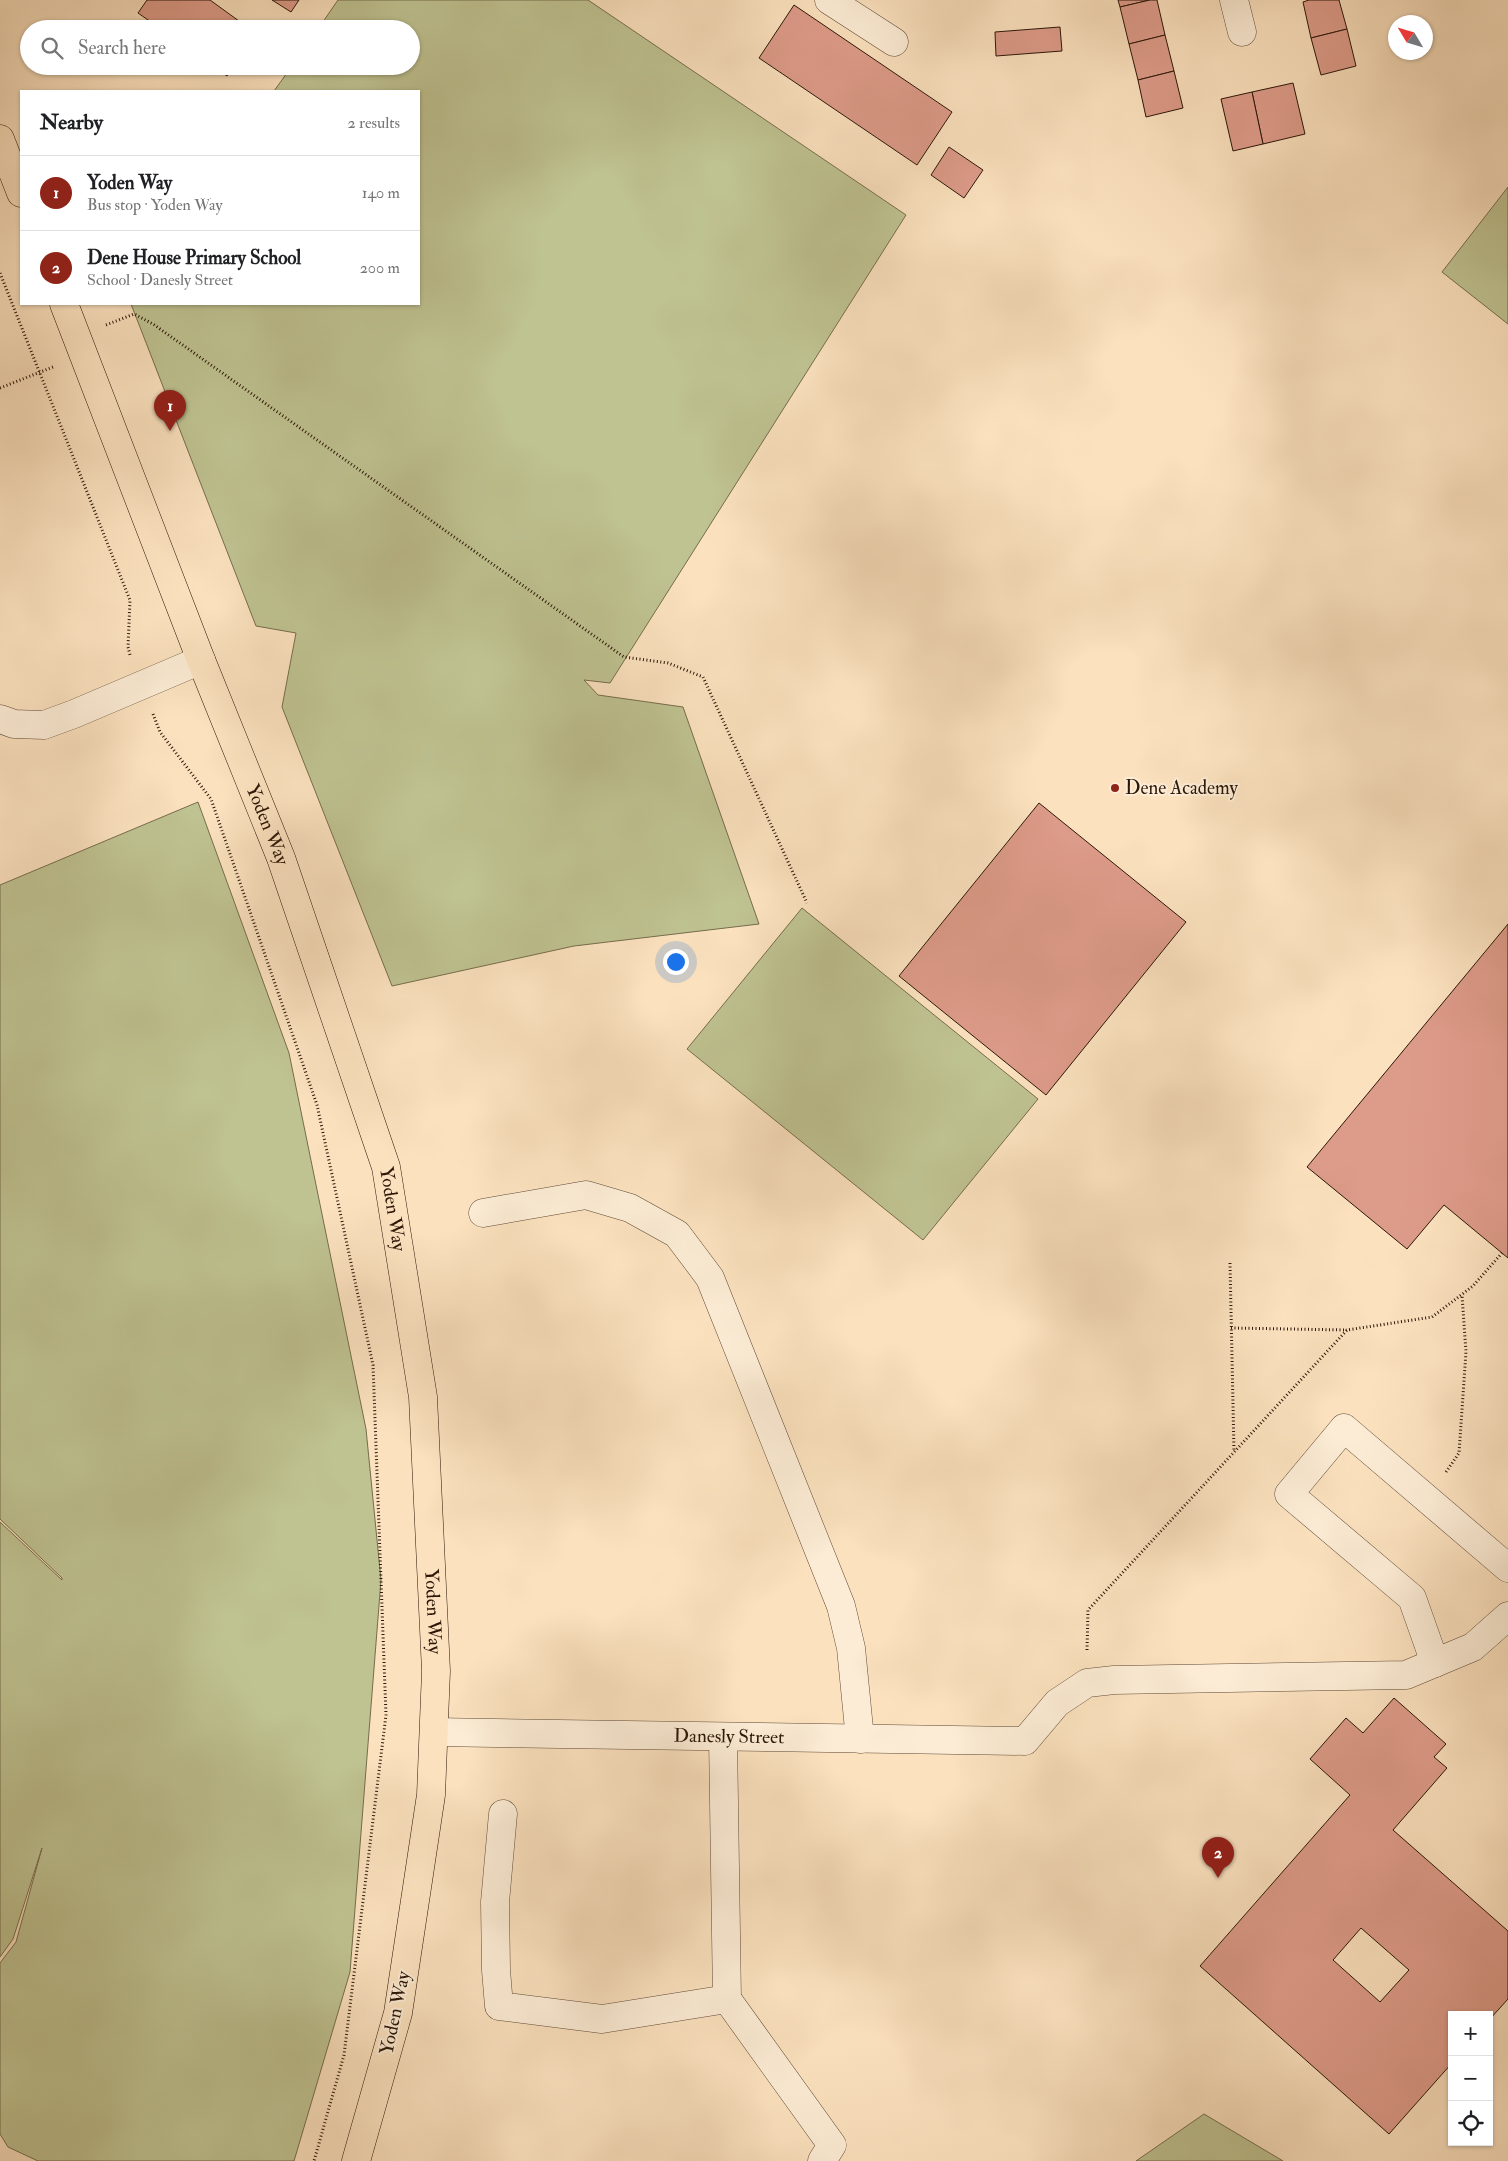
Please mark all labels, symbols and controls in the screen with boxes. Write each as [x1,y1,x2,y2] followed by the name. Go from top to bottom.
[1388,15,1433,60] north arrow
[20,20,420,75] search box
[38,34,66,62] icon: search
[78,36,166,60] text: Search here
[40,109,103,136] text: Nearby
[347,113,400,133] text: 2 results
[87,171,172,195] text: Yoden Way
[53,183,59,203] text: 1
[362,183,400,203] text: 140 m
[87,195,223,215] text: Bus stop · Yoden Way
[87,246,301,270] text: Dene House Primary School
[52,258,60,278] text: 2
[360,258,400,278] text: 200 m
[87,270,233,290] text: School · Danesly Street
[154,390,186,431] pin: 1
[1125,776,1238,800] place label: Dene Academy
[240,781,295,869] street label: Yoden Way
[1109,782,1121,794] marker: Dene Academy
[663,949,689,975] your location
[374,1165,411,1254] street label: Yoden Way
[419,1568,447,1655] street label: Yoden Way
[674,1724,784,1749] street label: Danesly Street
[1202,1837,1234,1878] pin: 2
[374,1968,416,2057] street label: Yoden Way
[1448,2011,1493,2146] map controls
[1448,2011,1493,2056] button: +
[1448,2056,1493,2101] button: −
[1448,2101,1493,2146] button: locate

